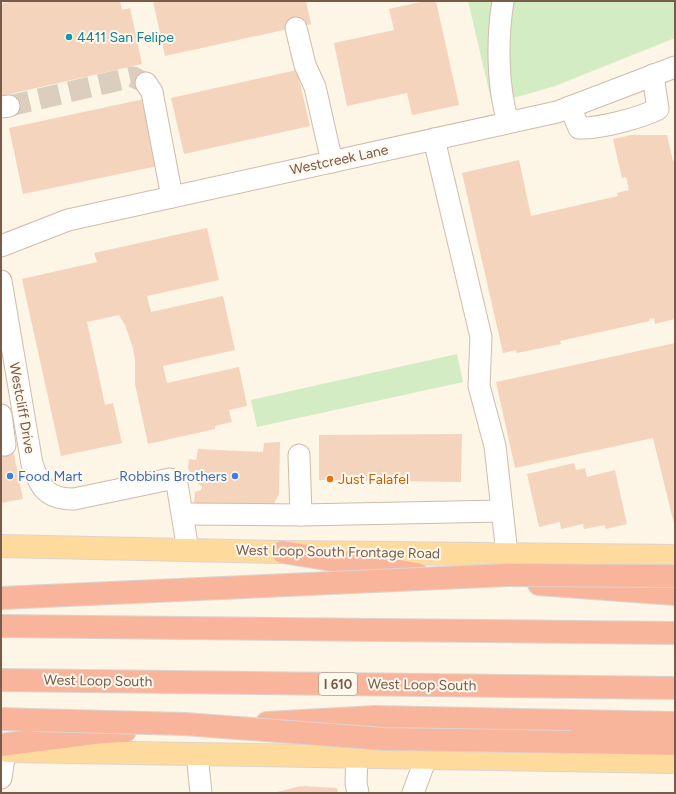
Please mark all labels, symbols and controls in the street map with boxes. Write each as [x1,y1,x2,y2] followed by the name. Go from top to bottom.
[77,29,174,46] place label: 4411 San Felipe
[64,32,74,42] marker: 4411 San Felipe
[288,141,390,179] street label: Westcreek Lane
[6,361,38,455] street label: Westcliff Drive
[18,468,82,485] place label: Food Mart
[119,468,227,485] place label: Robbins Brothers
[5,471,15,481] marker: Food Mart
[230,471,240,481] marker: Robbins Brothers
[338,471,409,488] place label: Just Falafel
[325,474,335,484] marker: Just Falafel
[236,542,440,562] street label: West Loop South Frontage Road
[44,672,153,690] street label: West Loop South
[319,673,357,695] road number: I 610
[368,676,477,694] street label: West Loop South

